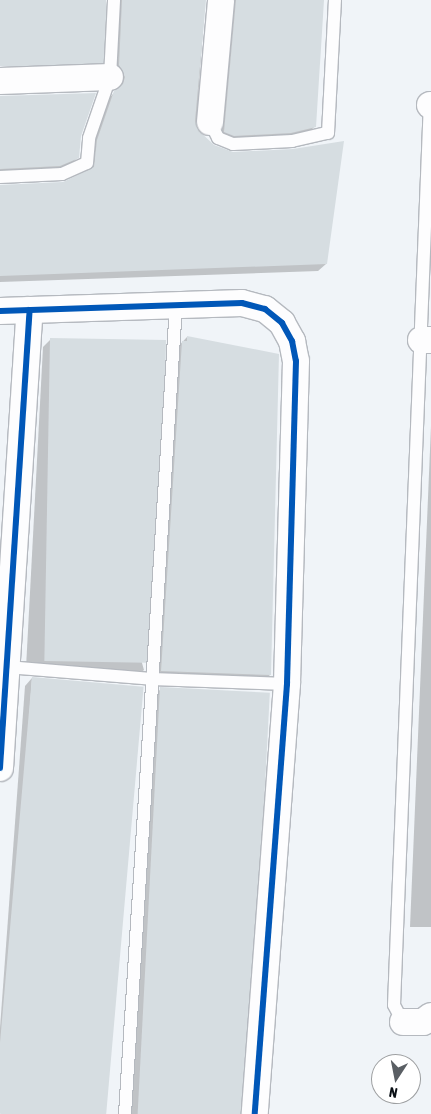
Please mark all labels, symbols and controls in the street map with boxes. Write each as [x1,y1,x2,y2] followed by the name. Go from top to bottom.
[371,1054,421,1104] north arrow
[388,1084,399,1101] text: N

